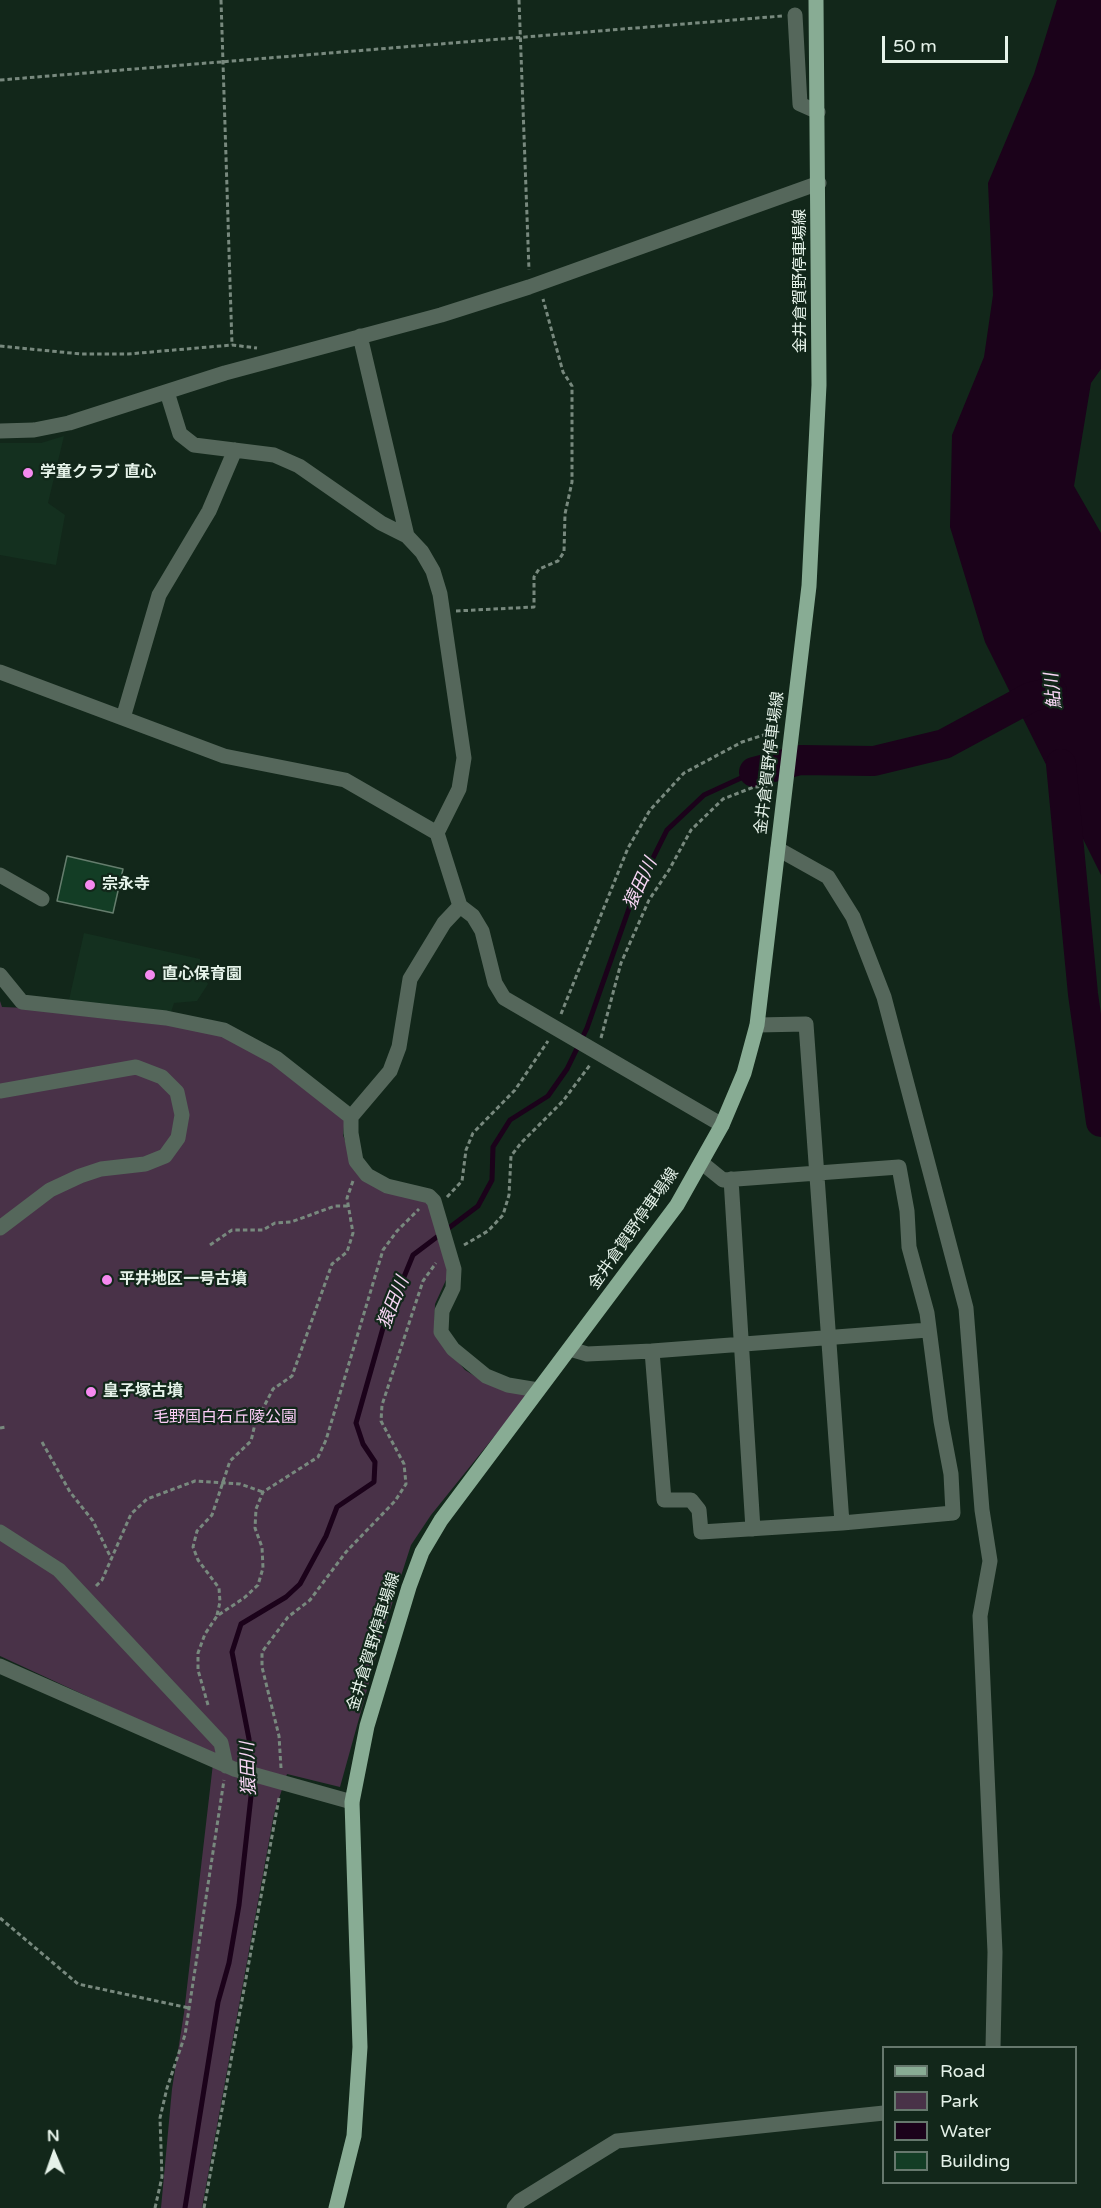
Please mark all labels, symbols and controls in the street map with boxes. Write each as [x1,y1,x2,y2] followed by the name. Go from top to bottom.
[885,24,1011,62] scale bar
[893,35,937,57] text: 50 m
[791,209,811,353] street label: 金井倉賀野停車場線
[40,463,156,483] place label: 学童クラブ 直心
[21,466,35,480] marker: 学童クラブ 直心
[1041,672,1067,710] water label: 鮎川
[752,690,788,836] street label: 金井倉賀野停車場線
[620,855,662,913] water label: 猿田川
[102,875,150,895] place label: 宗永寺
[83,878,97,892] marker: 宗永寺
[162,965,242,985] place label: 直心保育園
[143,968,157,982] marker: 直心保育園
[585,1165,683,1293] street label: 金井倉賀野停車場線
[119,1270,247,1290] place label: 平井地区一号古墳
[100,1273,114,1287] marker: 平井地区一号古墳
[374,1274,414,1332] water label: 猿田川
[103,1382,183,1402] place label: 皇子塚古墳
[84,1385,98,1399] marker: 皇子塚古墳
[153,1408,297,1428] park label: 毛野国白石丘陵公園
[344,1570,404,1714] street label: 金井倉賀野停車場線
[237,1742,261,1796] water label: 猿田川
[882,2046,1077,2184] legend
[940,2060,985,2082] text: Road
[940,2090,978,2112] text: Park
[940,2120,991,2142] text: Water
[24,2124,84,2184] north arrow
[47,2126,60,2146] text: N
[940,2150,1010,2172] text: Building

